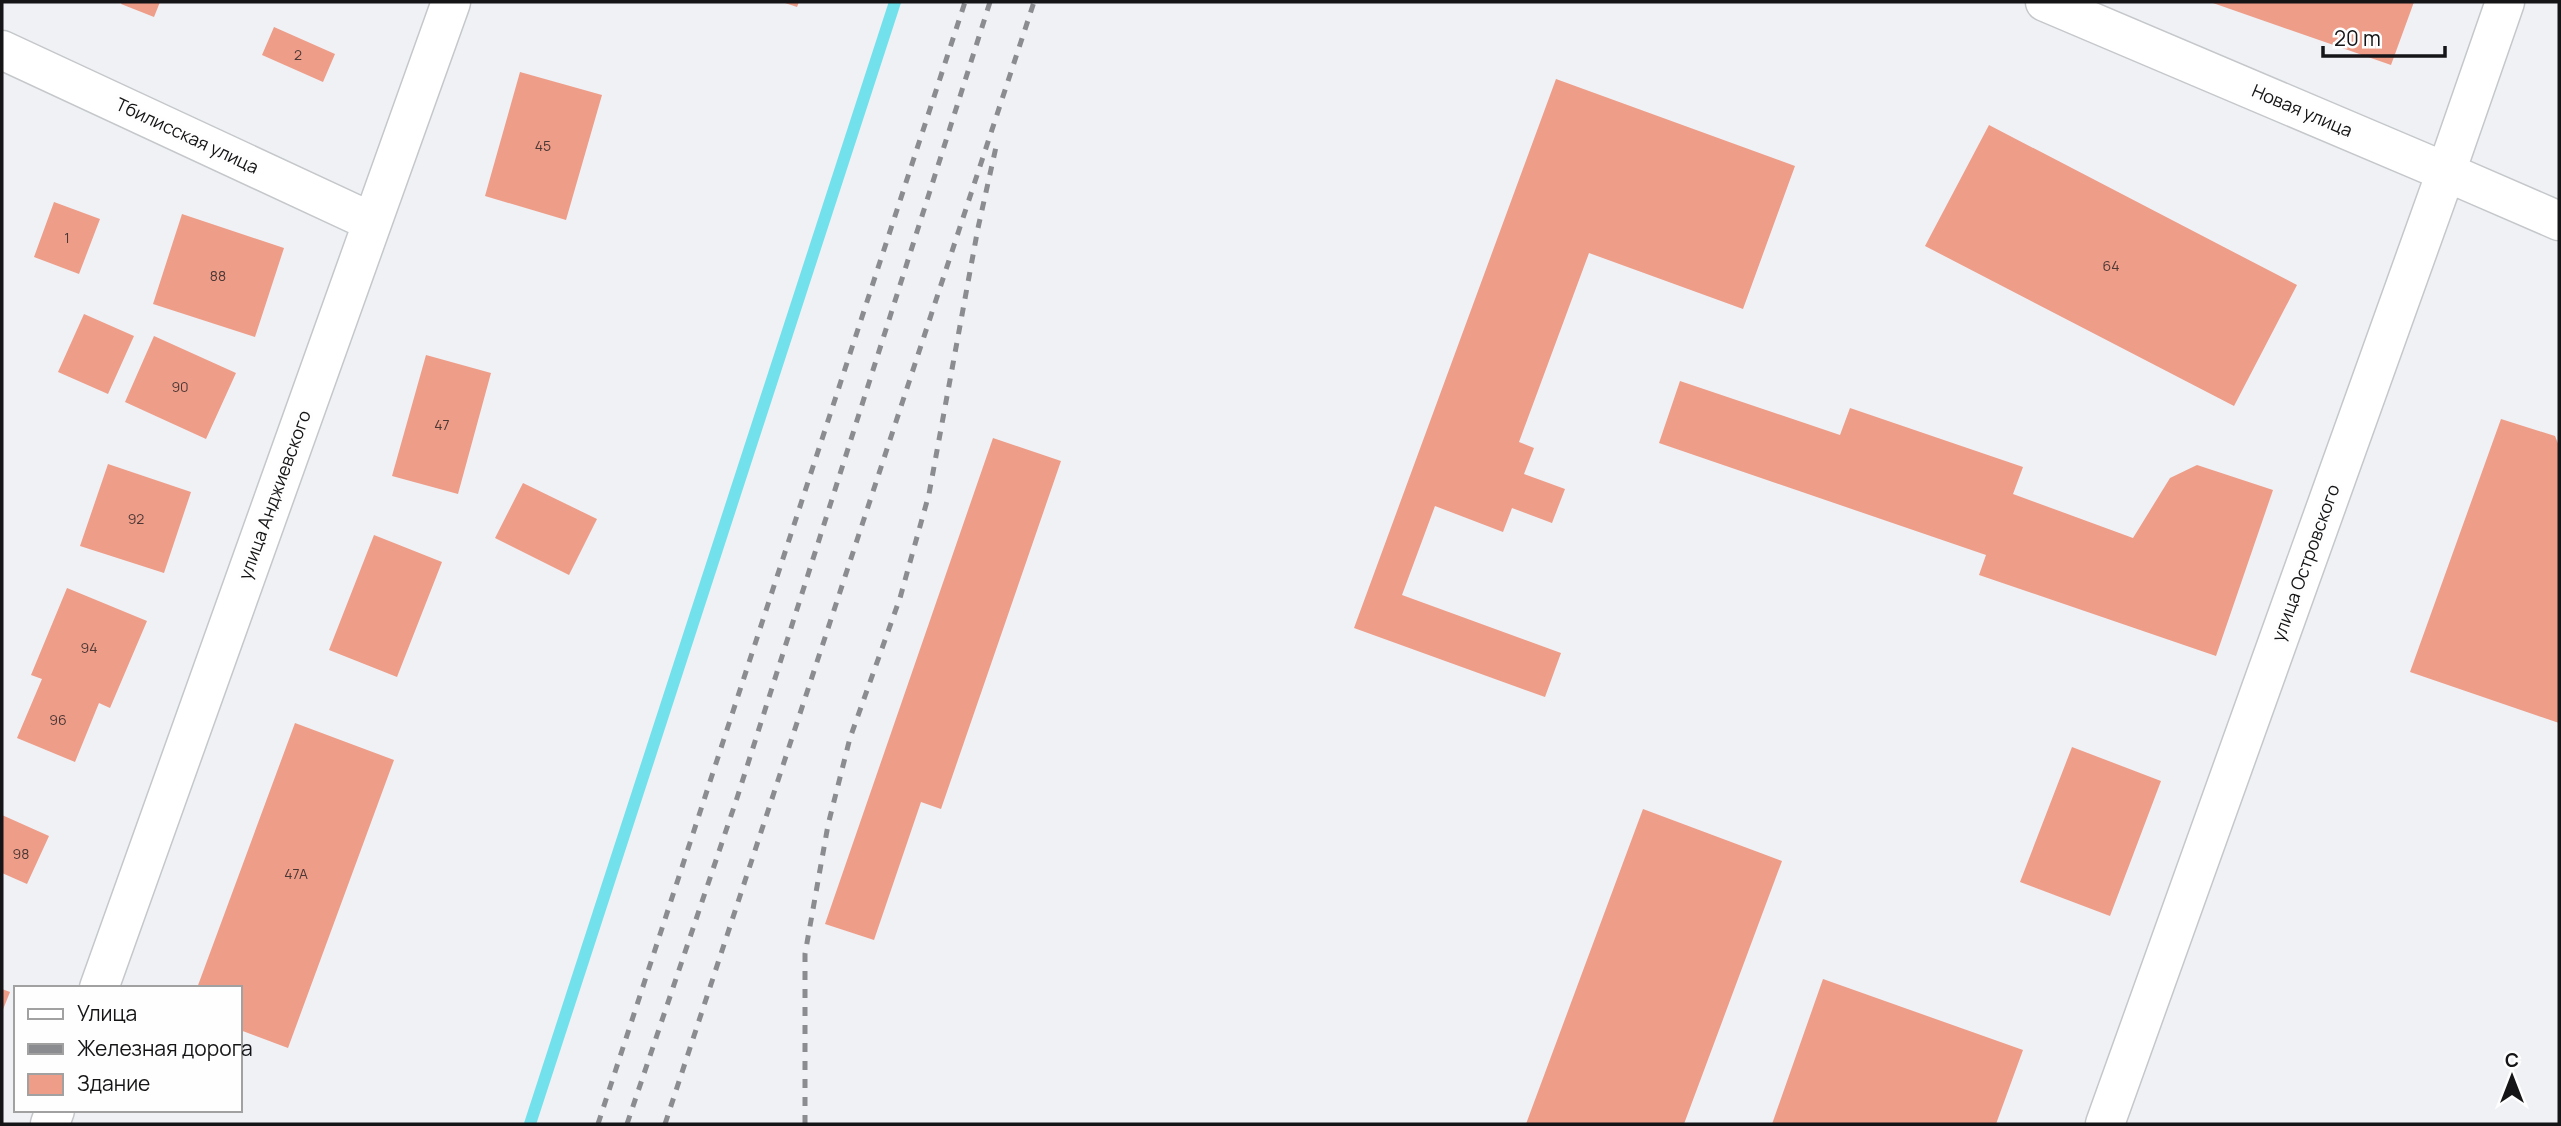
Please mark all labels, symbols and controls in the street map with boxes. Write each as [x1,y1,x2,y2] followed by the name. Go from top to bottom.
[2323,14,2446,58] scale bar
[2334,24,2381,52] text: 20 m
[294,45,302,64] house number: 2
[2248,78,2356,142] street label: Новая улица
[112,91,263,179] street label: Тбилисская улица
[535,136,551,155] house number: 45
[64,228,70,247] house number: 1
[2103,256,2119,275] house number: 64
[210,266,226,285] house number: 88
[171,377,189,396] house number: 90
[232,407,316,583] street label: улица Анджиевского
[434,415,450,434] house number: 47
[2265,481,2345,644] street label: улица Островского
[128,509,144,528] house number: 92
[81,638,97,657] house number: 94
[49,710,67,729] house number: 96
[13,844,29,863] house number: 98
[284,864,308,883] house number: 47А
[14,986,242,1112] legend
[77,999,137,1027] text: Улица
[77,1034,253,1062] text: Железная дорога
[2477,1042,2547,1112] north arrow
[2505,1047,2519,1073] text: С
[77,1069,150,1097] text: Здание

